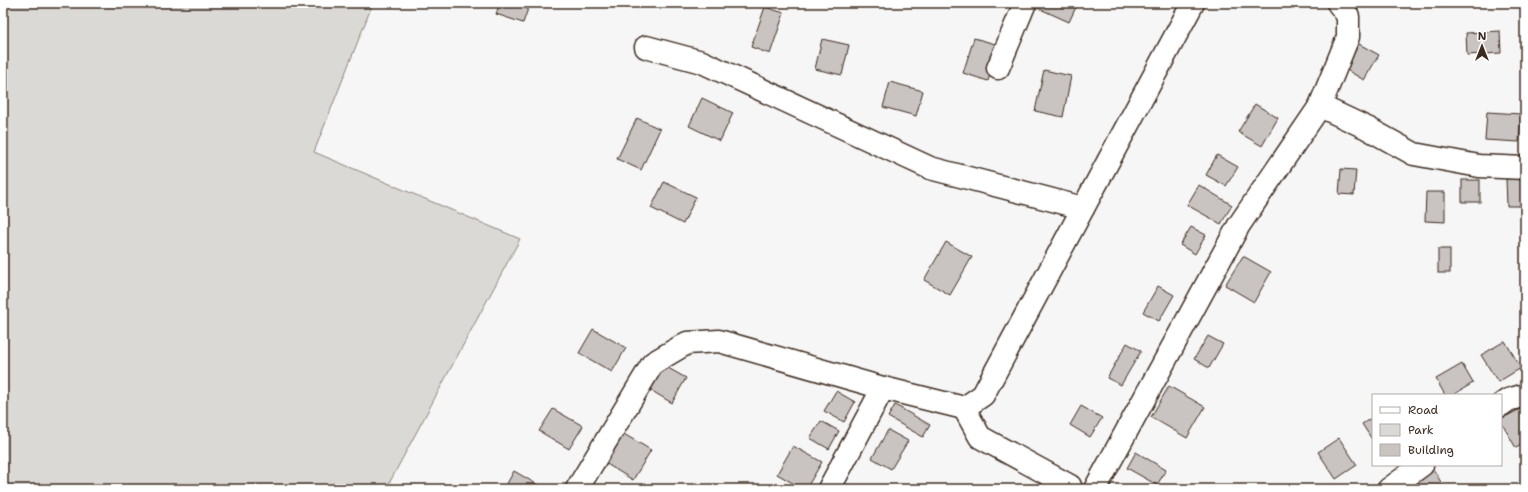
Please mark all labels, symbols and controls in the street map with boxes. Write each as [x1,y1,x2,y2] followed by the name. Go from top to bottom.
[1462,26,1502,66] north arrow
[1478,29,1487,44] text: N
[1372,394,1502,466] legend
[1408,402,1439,418] text: Road
[1408,422,1434,438] text: Park
[1408,442,1454,458] text: Building

